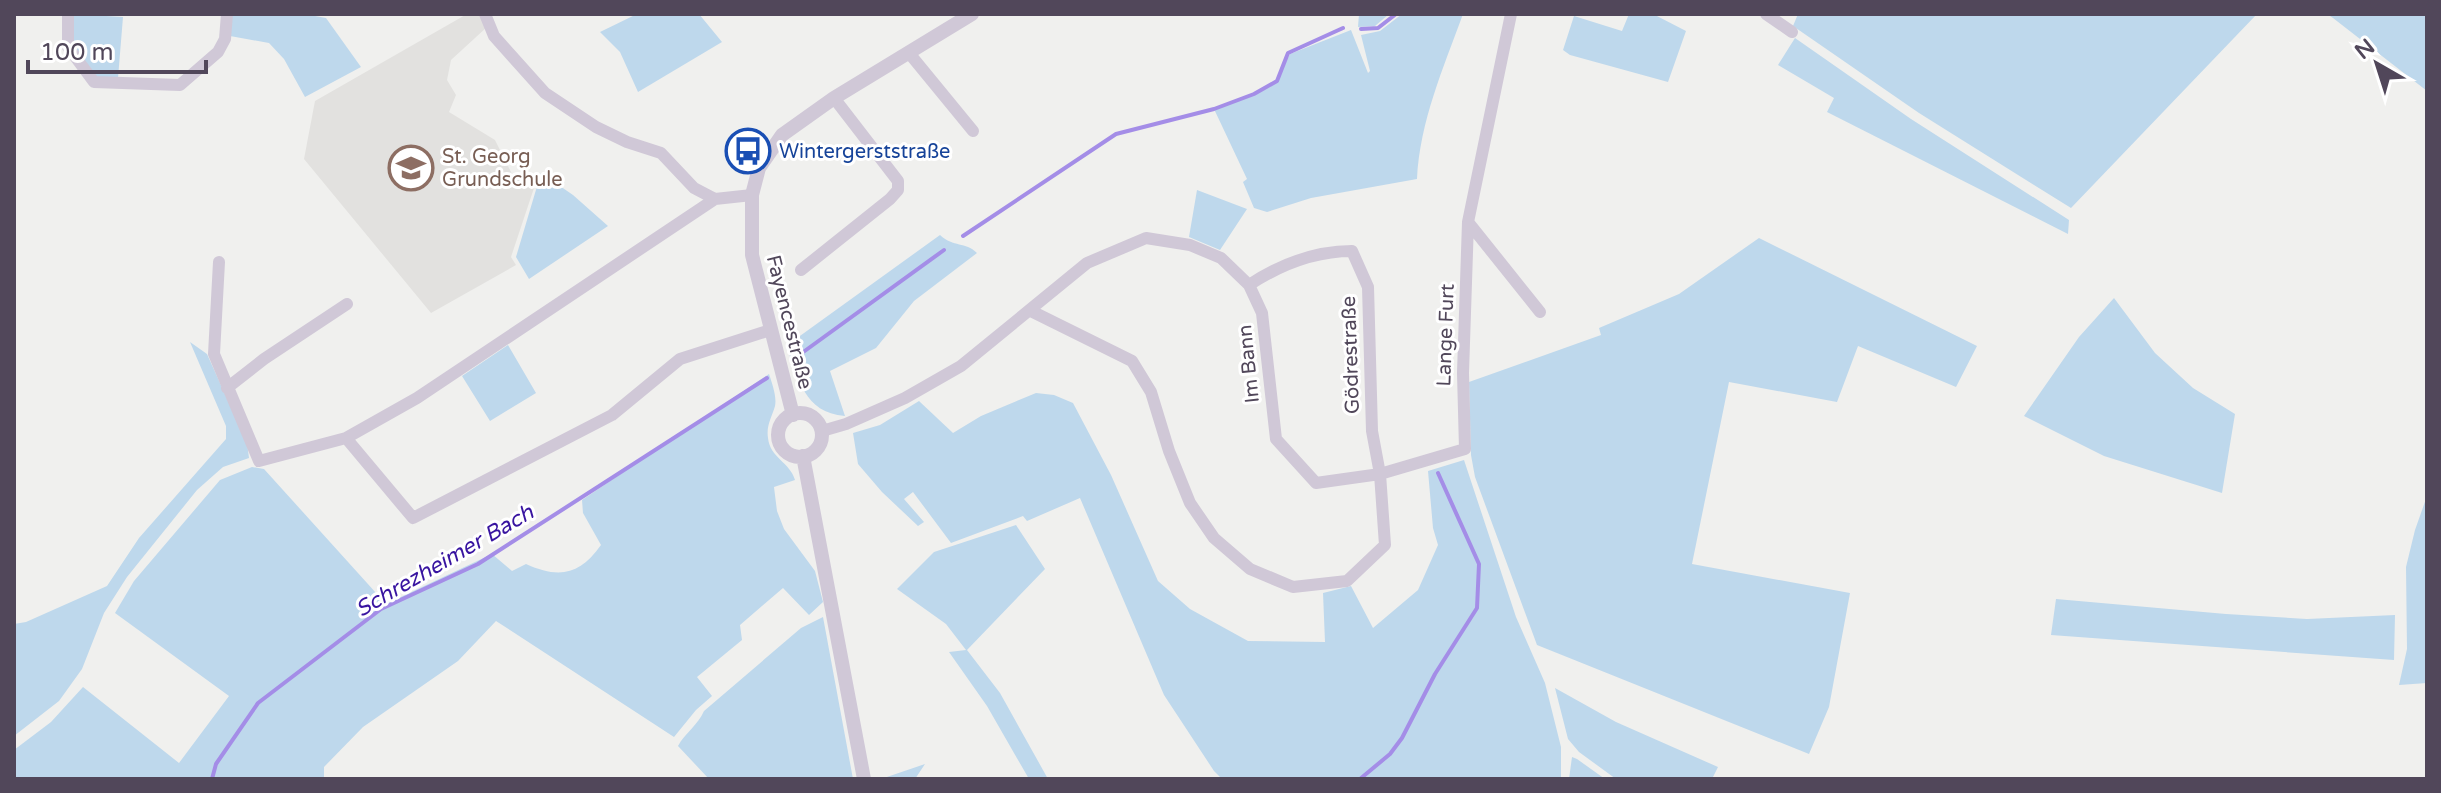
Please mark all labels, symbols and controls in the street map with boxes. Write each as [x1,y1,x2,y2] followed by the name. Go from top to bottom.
[28,24,206,74] scale bar
[2337,24,2417,104] north arrow
[2350,34,2380,65] text: N
[40,38,114,67] text: 100 m
[724,127,772,175] bus stop icon: Wintergerststraße
[779,140,950,164] place label: Wintergerststraße
[387,144,435,192] school or university icon: St. Georg Grundschule
[442,145,563,192] place label: St. Georg Grundschule
[761,253,817,392] street label: Fayencestraße
[1432,283,1460,387] street label: Lange Furt
[1337,296,1365,414] street label: Gödrestraße
[1233,324,1265,404] street label: Im Bann
[351,499,539,622] water label: Schrezheimer Bach

